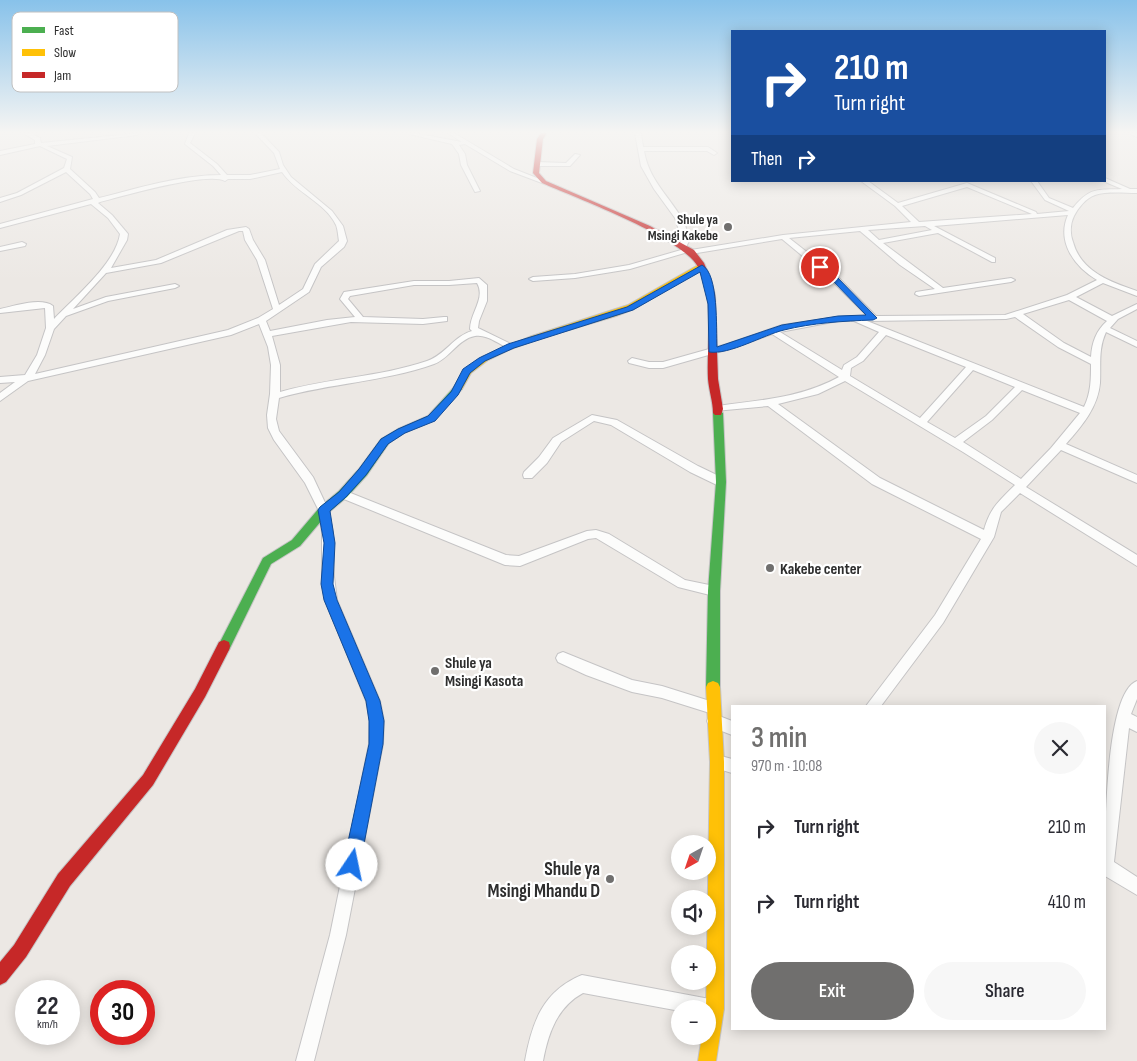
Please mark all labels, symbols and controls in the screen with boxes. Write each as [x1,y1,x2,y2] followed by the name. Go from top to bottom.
[12,12,178,92] legend
[54,22,74,39] text: Fast
[54,44,76,61] text: Slow
[834,47,908,90] text: 210 m
[751,50,816,115] icon: right
[53,67,71,84] text: Jam
[834,90,905,117] text: Turn right
[792,145,820,173] icon: right
[751,148,782,171] text: Then
[648,211,718,244] place label: Shule ya Msingi Kakebe
[722,221,734,233] marker: Shule ya Msingi Kakebe
[799,246,841,288] pin
[806,253,834,281] icon: arrive
[780,560,862,579] place label: Kakebe center
[764,562,776,574] marker: Kakebe center
[445,654,523,691] place label: Shule ya Msingi Kasota
[429,665,441,677] marker: Shule ya Msingi Kasota
[751,720,807,756] text: 3 min
[1034,722,1086,774] button: close
[751,757,822,776] text: 970 m · 10:08
[751,814,779,842] icon: right
[794,816,859,839] text: Turn right
[1048,816,1086,839] text: 210 m
[671,835,716,880] north arrow
[671,835,716,1045] map controls
[325,838,377,890] position arrow
[487,858,600,903] place label: Shule ya Msingi Mhandu D
[604,873,616,885] marker: Shule ya Msingi Mhandu D
[751,889,779,917] icon: right
[671,890,716,935] button: sound
[794,891,859,914] text: Turn right
[1048,891,1086,914] text: 410 m
[671,945,716,990] button: +
[751,962,914,1020] button: Exit
[924,962,1086,1020] button: Share
[90,980,155,1045] speed limit sign: 30
[37,991,58,1022] text: 22
[671,1000,716,1045] button: −
[37,1017,58,1032] text: km/h

